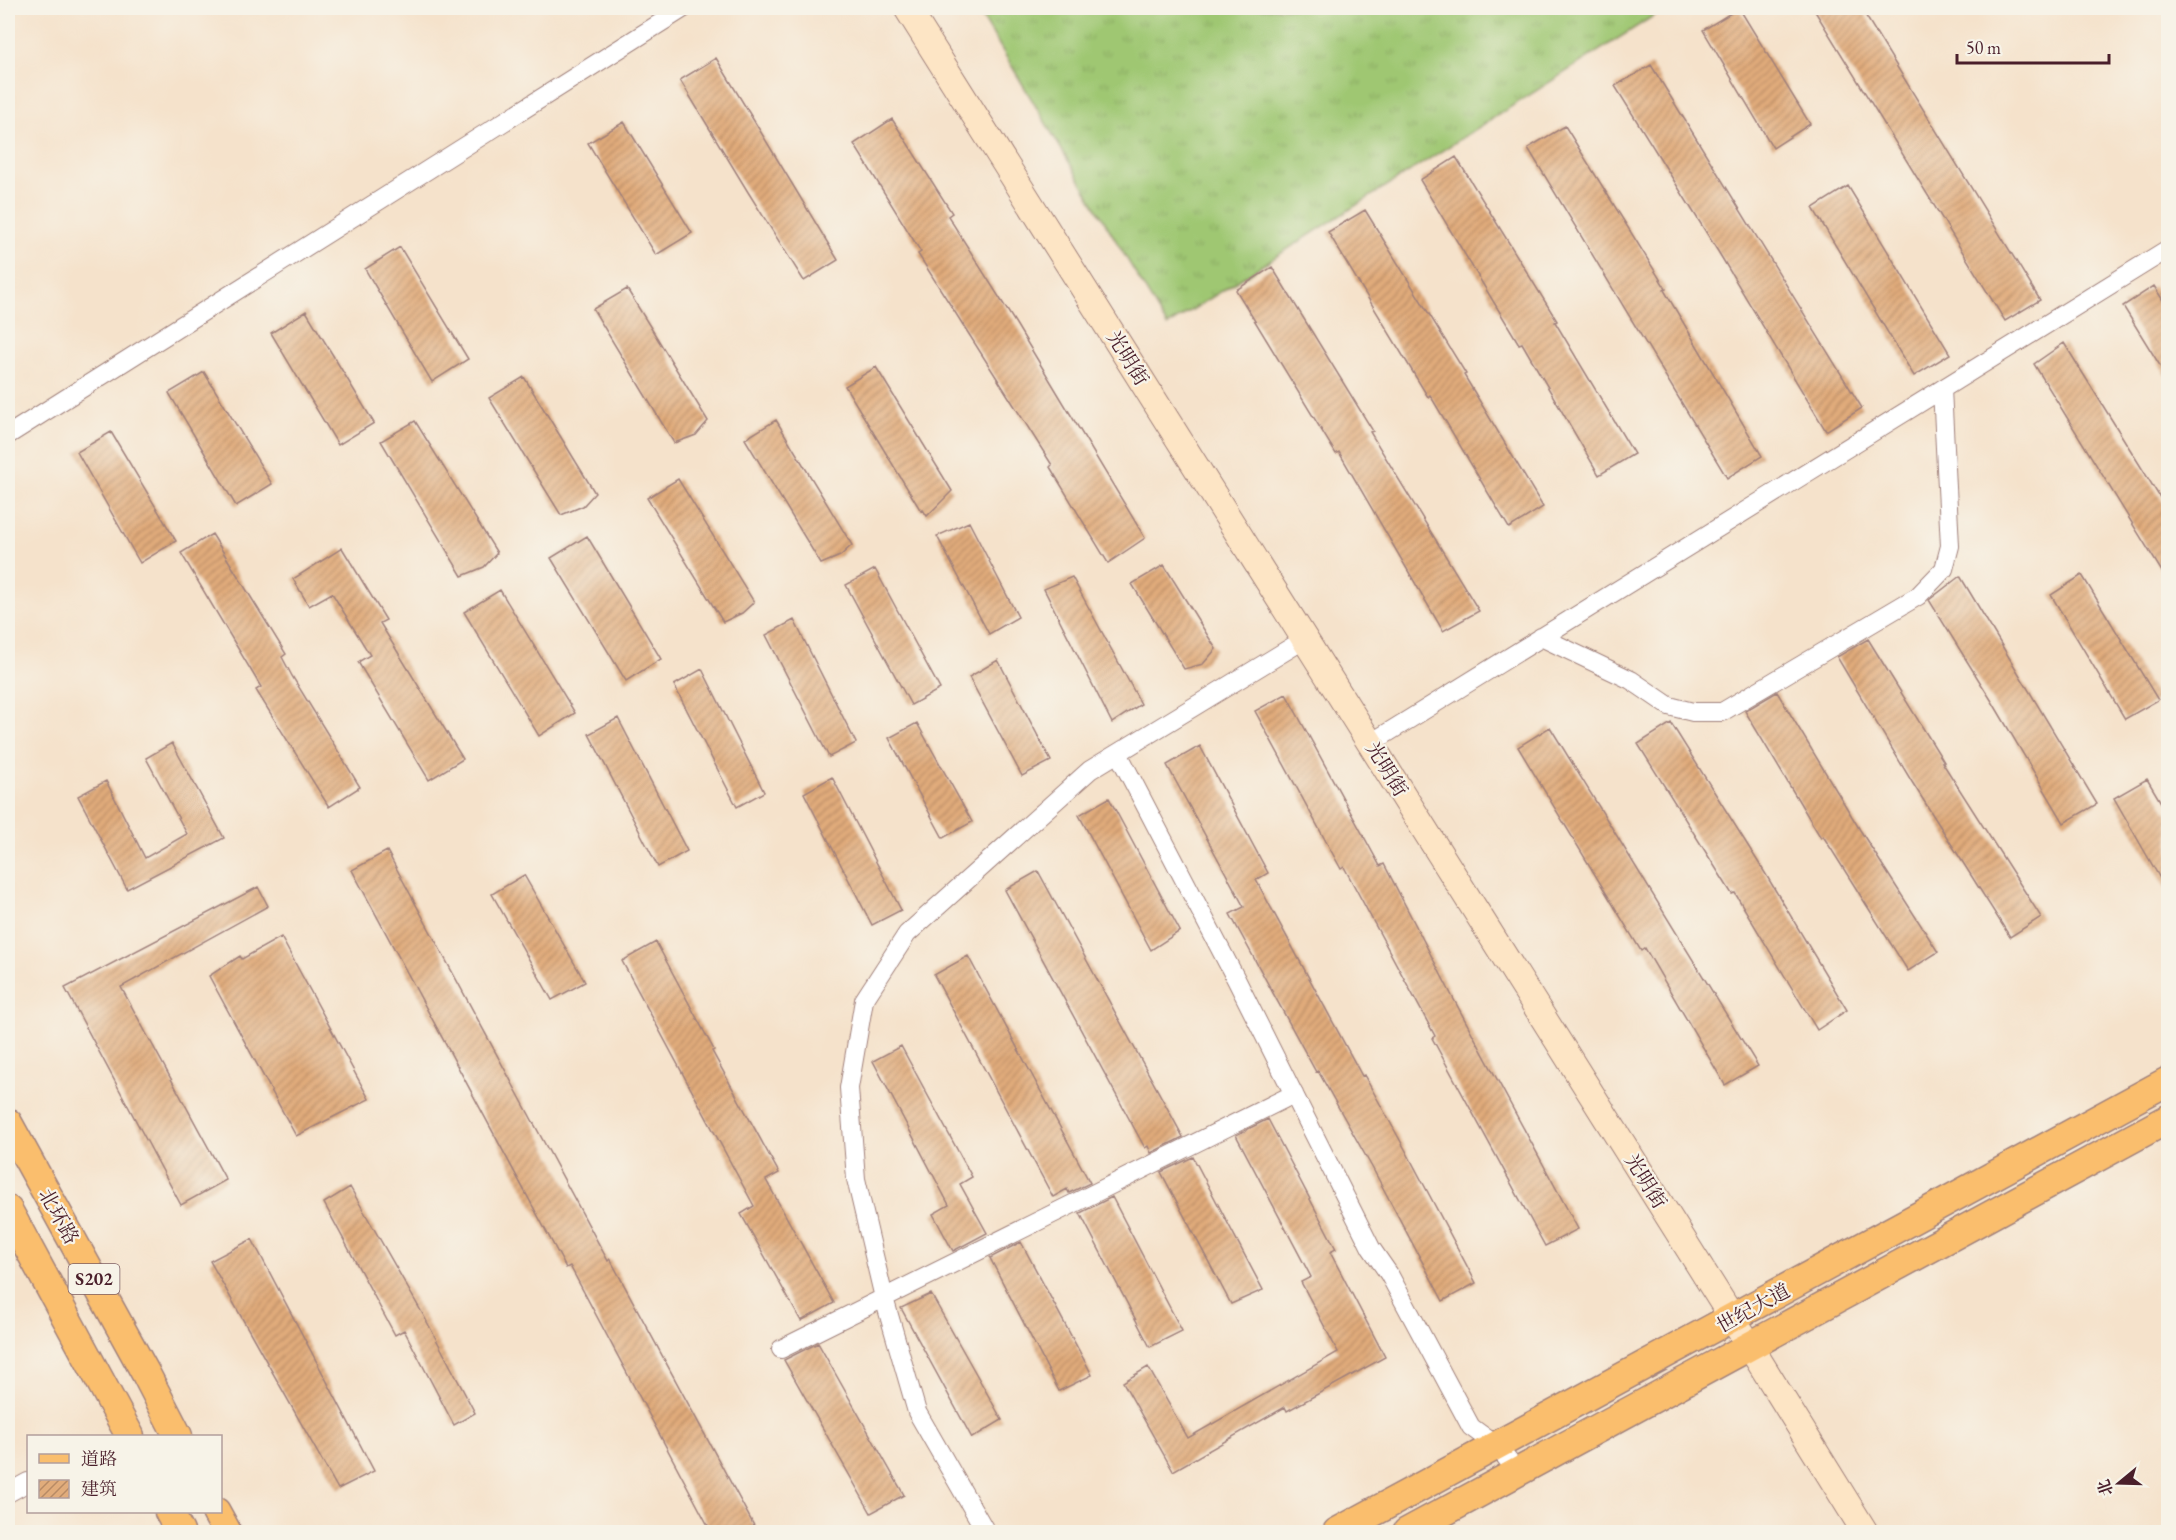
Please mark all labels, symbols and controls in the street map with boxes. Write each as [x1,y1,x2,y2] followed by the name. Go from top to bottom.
[1957,27,2108,65] scale bar
[1966,36,2001,59] text: 50 m
[1101,326,1155,390] street label: 光明街
[1360,737,1414,801] street label: 光明街
[1619,1149,1673,1213] street label: 光明街
[33,1183,85,1249] street label: 北环路
[68,1264,119,1294] road number: S202
[1712,1277,1794,1339] street label: 世纪大道
[27,1435,222,1513] legend
[81,1447,117,1470] text: 道路
[2089,1453,2149,1513] north arrow
[81,1477,117,1500] text: 建筑
[2093,1477,2118,1499] text: 北

